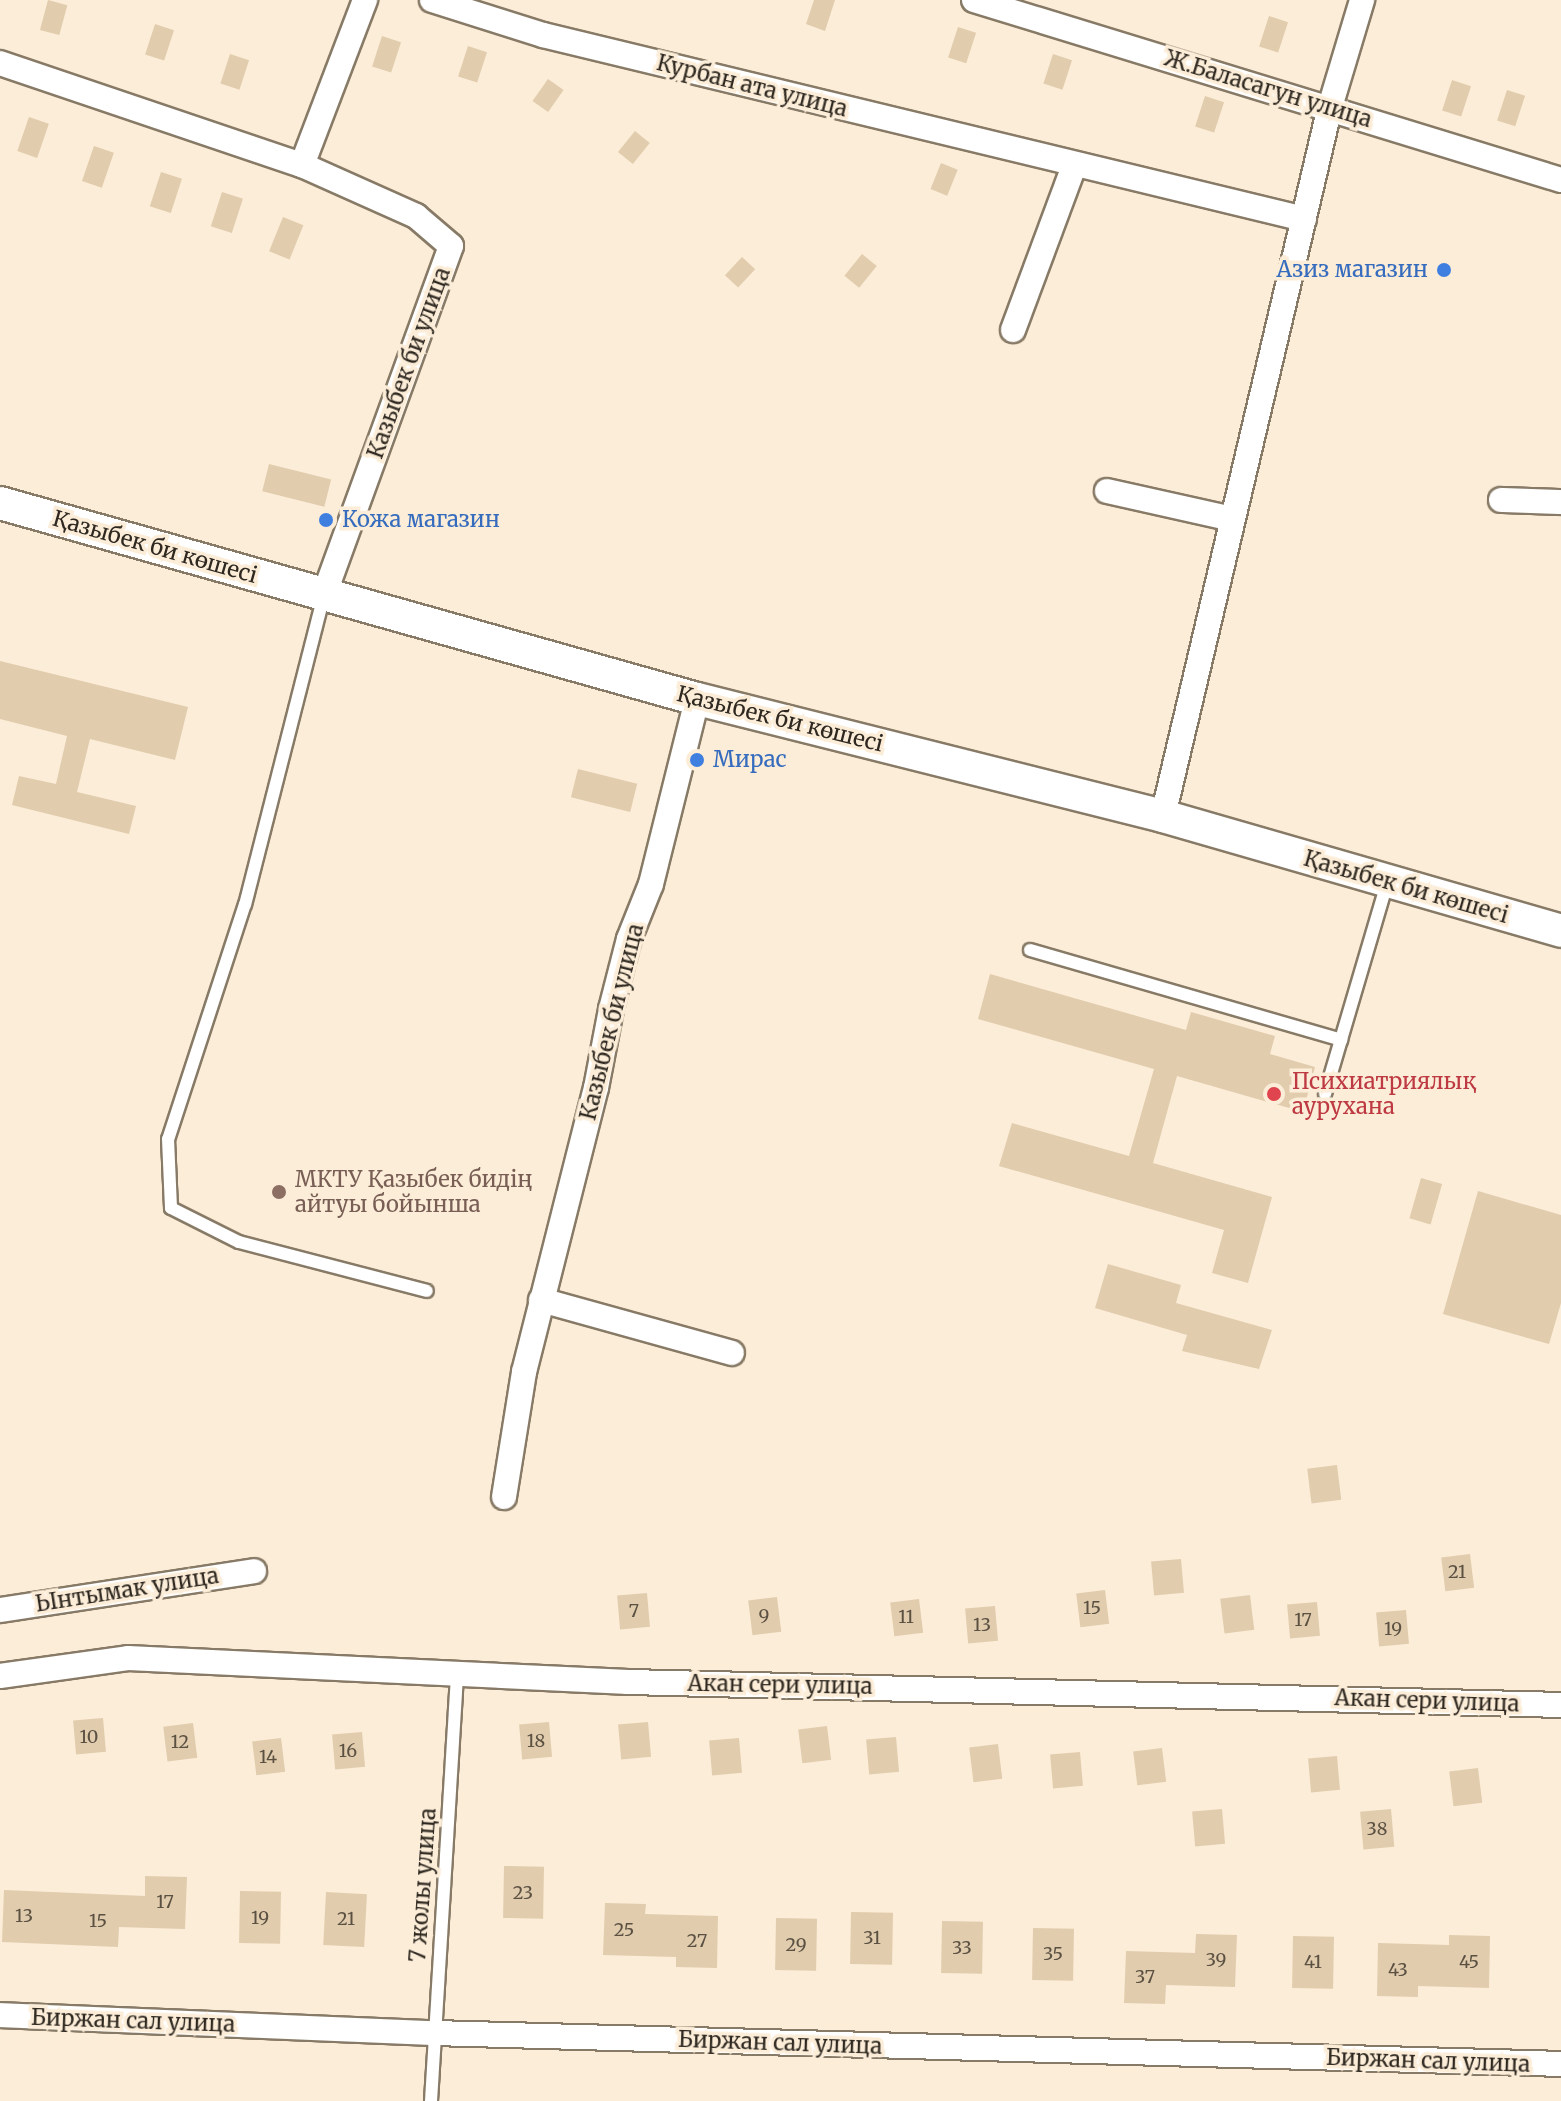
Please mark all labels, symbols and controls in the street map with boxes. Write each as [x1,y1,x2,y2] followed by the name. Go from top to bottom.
[1161,45,1375,133] street label: Ж.Баласагун улица
[654,50,850,122] street label: Курбан ата улица
[1277,257,1428,283] place label: Азиз магазин
[1435,261,1453,279] marker: Азиз магазин
[362,264,456,462] street label: Казыбек би улица
[50,505,260,589] street label: Қазыбек би көшесі
[342,507,500,533] place label: Кожа магазин
[317,511,335,529] marker: Кожа магазин
[674,681,886,757] street label: Қазыбек би көшесі
[713,747,787,773] place label: Мирас
[688,751,706,769] marker: Мирас
[1301,845,1511,929] street label: Қазыбек би көшесі
[575,921,649,1123] street label: Казыбек би улица
[1292,1068,1476,1120] place label: Психиатриялық аурухана
[1263,1083,1285,1105] marker: Психиатриялық аурухана
[295,1166,532,1218] place label: МКТУ Қазыбек бидің айтуы бойынша
[270,1183,288,1201] marker: МКТУ Қазыбек бидің айтуы бойынша
[1448,1561,1466,1583] house number: 21
[33,1562,221,1618] street label: Ынтымак улица
[1083,1597,1101,1619] house number: 15
[629,1600,639,1622] house number: 7
[759,1605,769,1627] house number: 9
[898,1606,914,1628] house number: 11
[1294,1609,1312,1631] house number: 17
[973,1614,991,1636] house number: 13
[1384,1618,1402,1640] house number: 19
[687,1670,873,1700] street label: Акан сери улица
[1334,1685,1520,1717] street label: Акан сери улица
[80,1726,98,1748] house number: 10
[527,1730,545,1752] house number: 18
[171,1731,189,1753] house number: 12
[339,1740,357,1762] house number: 16
[259,1746,277,1768] house number: 14
[404,1807,442,1963] street label: 7 жолы улица
[1367,1818,1387,1840] house number: 38
[513,1882,533,1904] house number: 23
[156,1891,174,1913] house number: 17
[15,1905,33,1927] house number: 13
[251,1907,269,1929] house number: 19
[337,1908,355,1930] house number: 21
[89,1910,107,1932] house number: 15
[614,1919,634,1941] house number: 25
[863,1927,881,1949] house number: 31
[687,1930,707,1952] house number: 27
[785,1934,807,1956] house number: 29
[952,1937,972,1959] house number: 33
[1043,1943,1063,1965] house number: 35
[1206,1949,1226,1971] house number: 39
[1304,1951,1322,1973] house number: 41
[1459,1951,1479,1973] house number: 45
[1388,1959,1408,1981] house number: 43
[1135,1966,1155,1988] house number: 37
[30,2004,236,2038] street label: Биржан сал улица
[677,2026,883,2060] street label: Биржан сал улица
[1325,2044,1531,2078] street label: Биржан сал улица

